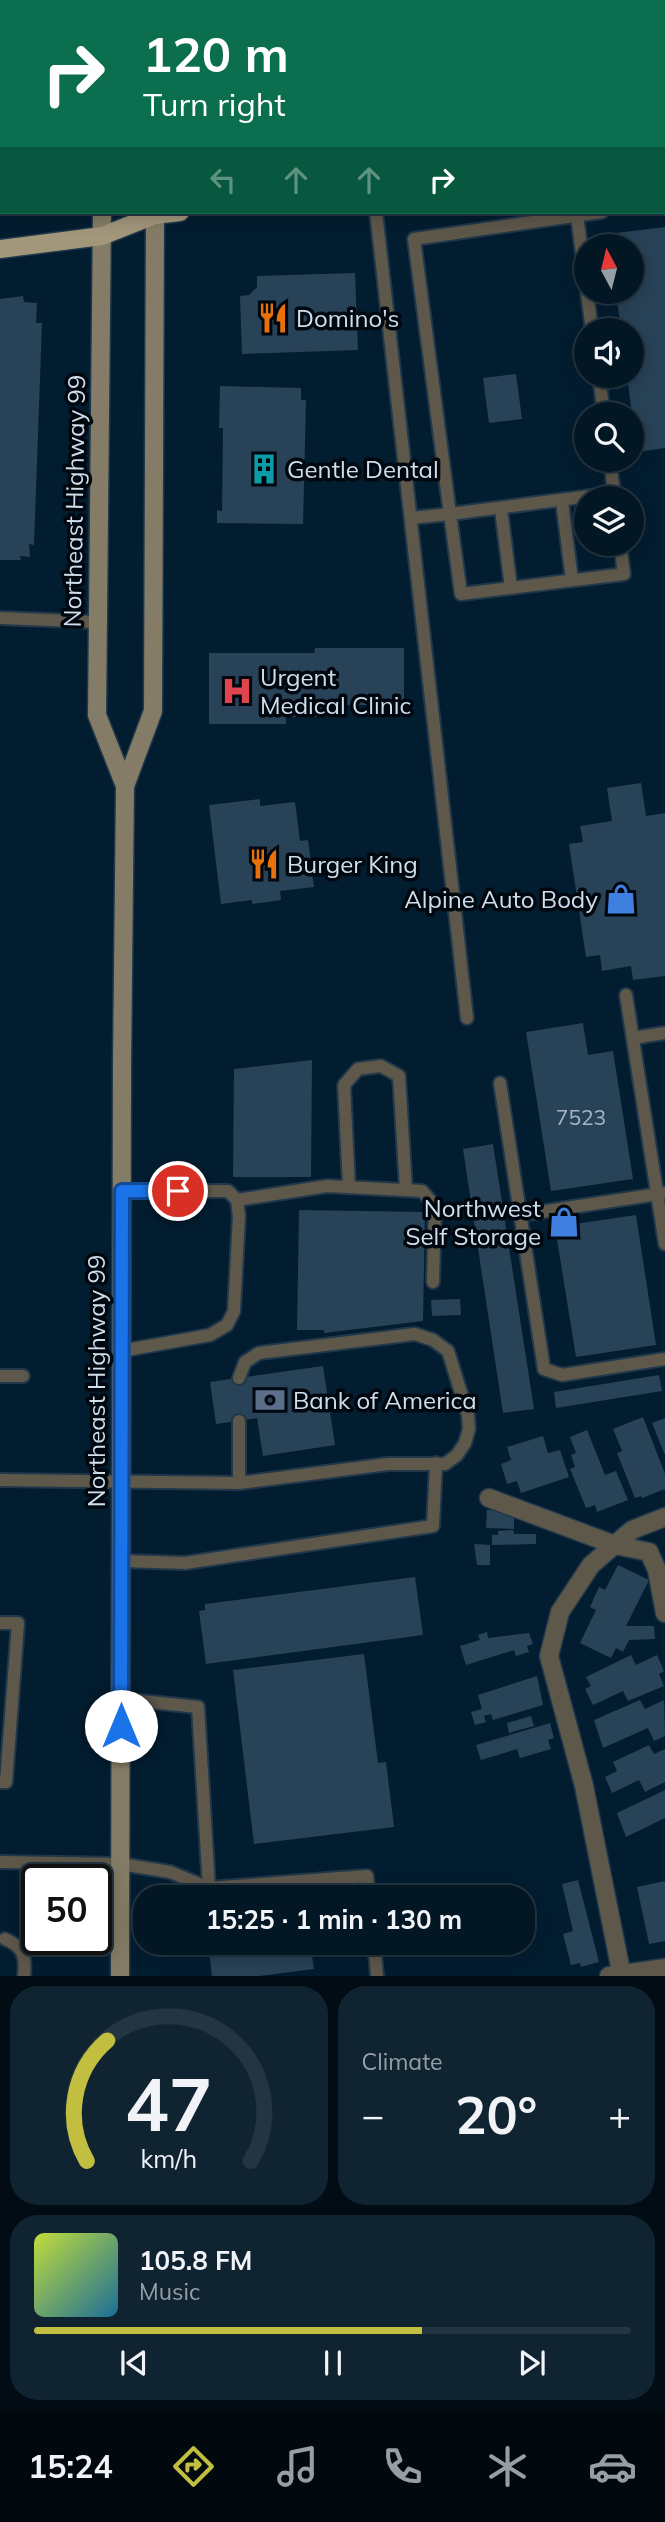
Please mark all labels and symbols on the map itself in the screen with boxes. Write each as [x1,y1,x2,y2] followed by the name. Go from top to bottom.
[574,234,644,304] north arrow
[256,301,290,335] restaurant icon: Domino's
[296,303,399,333] place label: Domino's
[57,374,91,628] street label: Northeast Highway 99
[247,452,281,486] building icon: Gentle Dental
[287,454,439,484] place label: Gentle Dental
[260,662,412,720] place label: Urgent Medical Clinic
[220,674,254,708] hospital icon: Urgent Medical Clinic
[247,847,281,881] restaurant icon: Burger King
[287,849,418,879] place label: Burger King
[604,882,638,916] shop icon: Alpine Auto Body
[404,884,598,914] place label: Alpine Auto Body
[556,1104,606,1130] house number: 7523
[148,1161,208,1221] pin
[405,1193,541,1251] place label: Northwest Self Storage
[547,1205,581,1239] shop icon: Northwest Self Storage
[81,1255,111,1507] street label: Northeast Highway 99
[253,1383,287,1417] bank icon: Bank of America
[293,1385,477,1415] place label: Bank of America
[84,1689,158,1763] position arrow
[21,1864,112,1955] speed limit sign: 50

